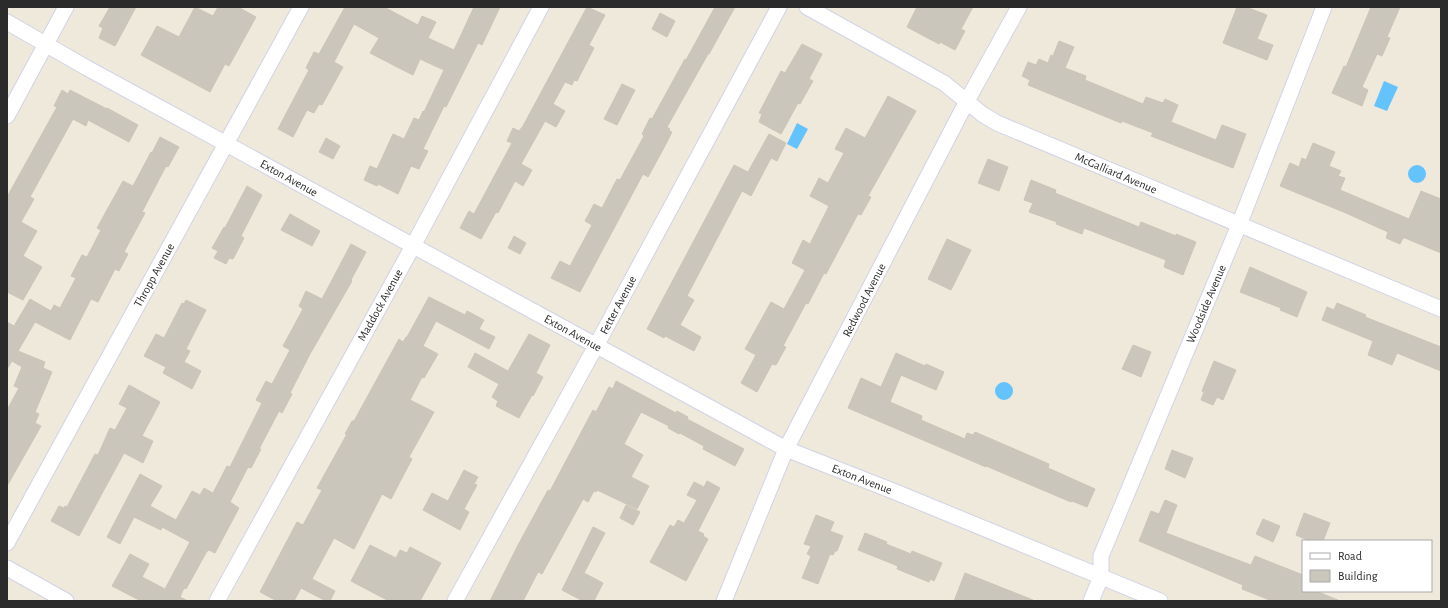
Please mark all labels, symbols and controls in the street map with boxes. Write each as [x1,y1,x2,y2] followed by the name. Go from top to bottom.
[1073,150,1159,196] street label: McGalliard Avenue
[258,157,320,199] street label: Exton Avenue
[132,241,176,309] street label: Thropp Avenue
[840,261,888,339] street label: Redwood Avenue
[1184,263,1228,345] street label: Woodside Avenue
[355,267,405,343] street label: Maddock Avenue
[598,274,638,336] street label: Fetter Avenue
[542,312,604,354] street label: Exton Avenue
[830,462,894,496] street label: Exton Avenue
[1302,540,1432,592] legend
[1338,550,1362,562] text: Road
[1338,570,1378,582] text: Building

